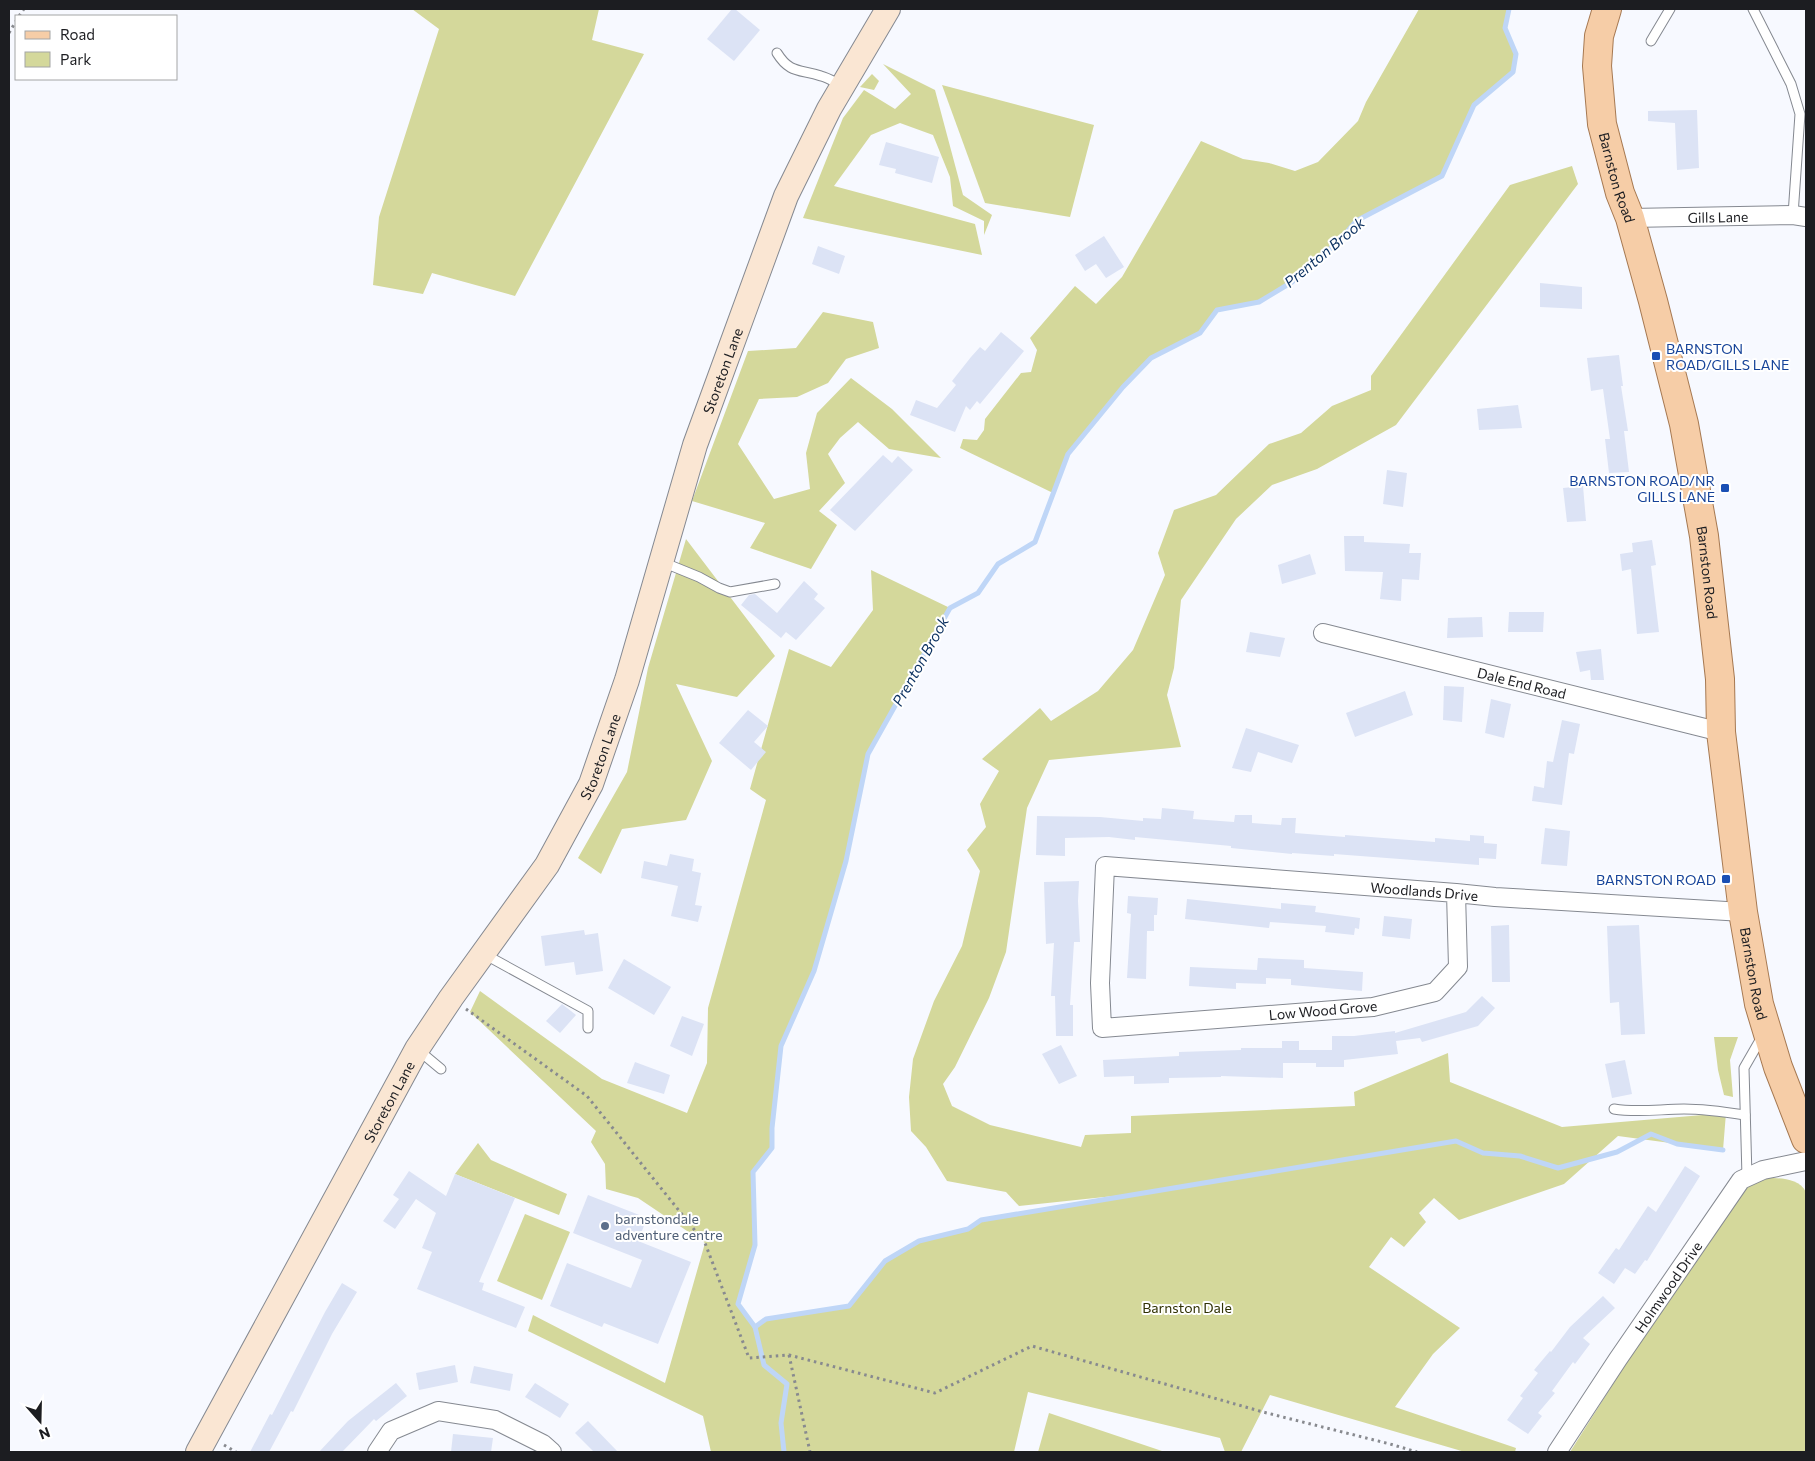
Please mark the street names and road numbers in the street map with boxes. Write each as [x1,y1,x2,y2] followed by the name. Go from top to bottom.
[1596,130,1639,224] street label: Barnston Road
[1687,207,1749,225] street label: Gills Lane
[699,325,746,416] street label: Storeton Lane
[1694,524,1722,620] street label: Barnston Road
[1476,663,1568,702] street label: Dale End Road
[576,711,623,802] street label: Storeton Lane
[1370,878,1479,904] street label: Woodlands Drive
[1737,926,1772,1022] street label: Barnston Road
[1268,997,1378,1023] street label: Low Wood Grove
[359,1058,418,1145] street label: Storeton Lane
[1630,1238,1705,1335] street label: Holmwood Drive

